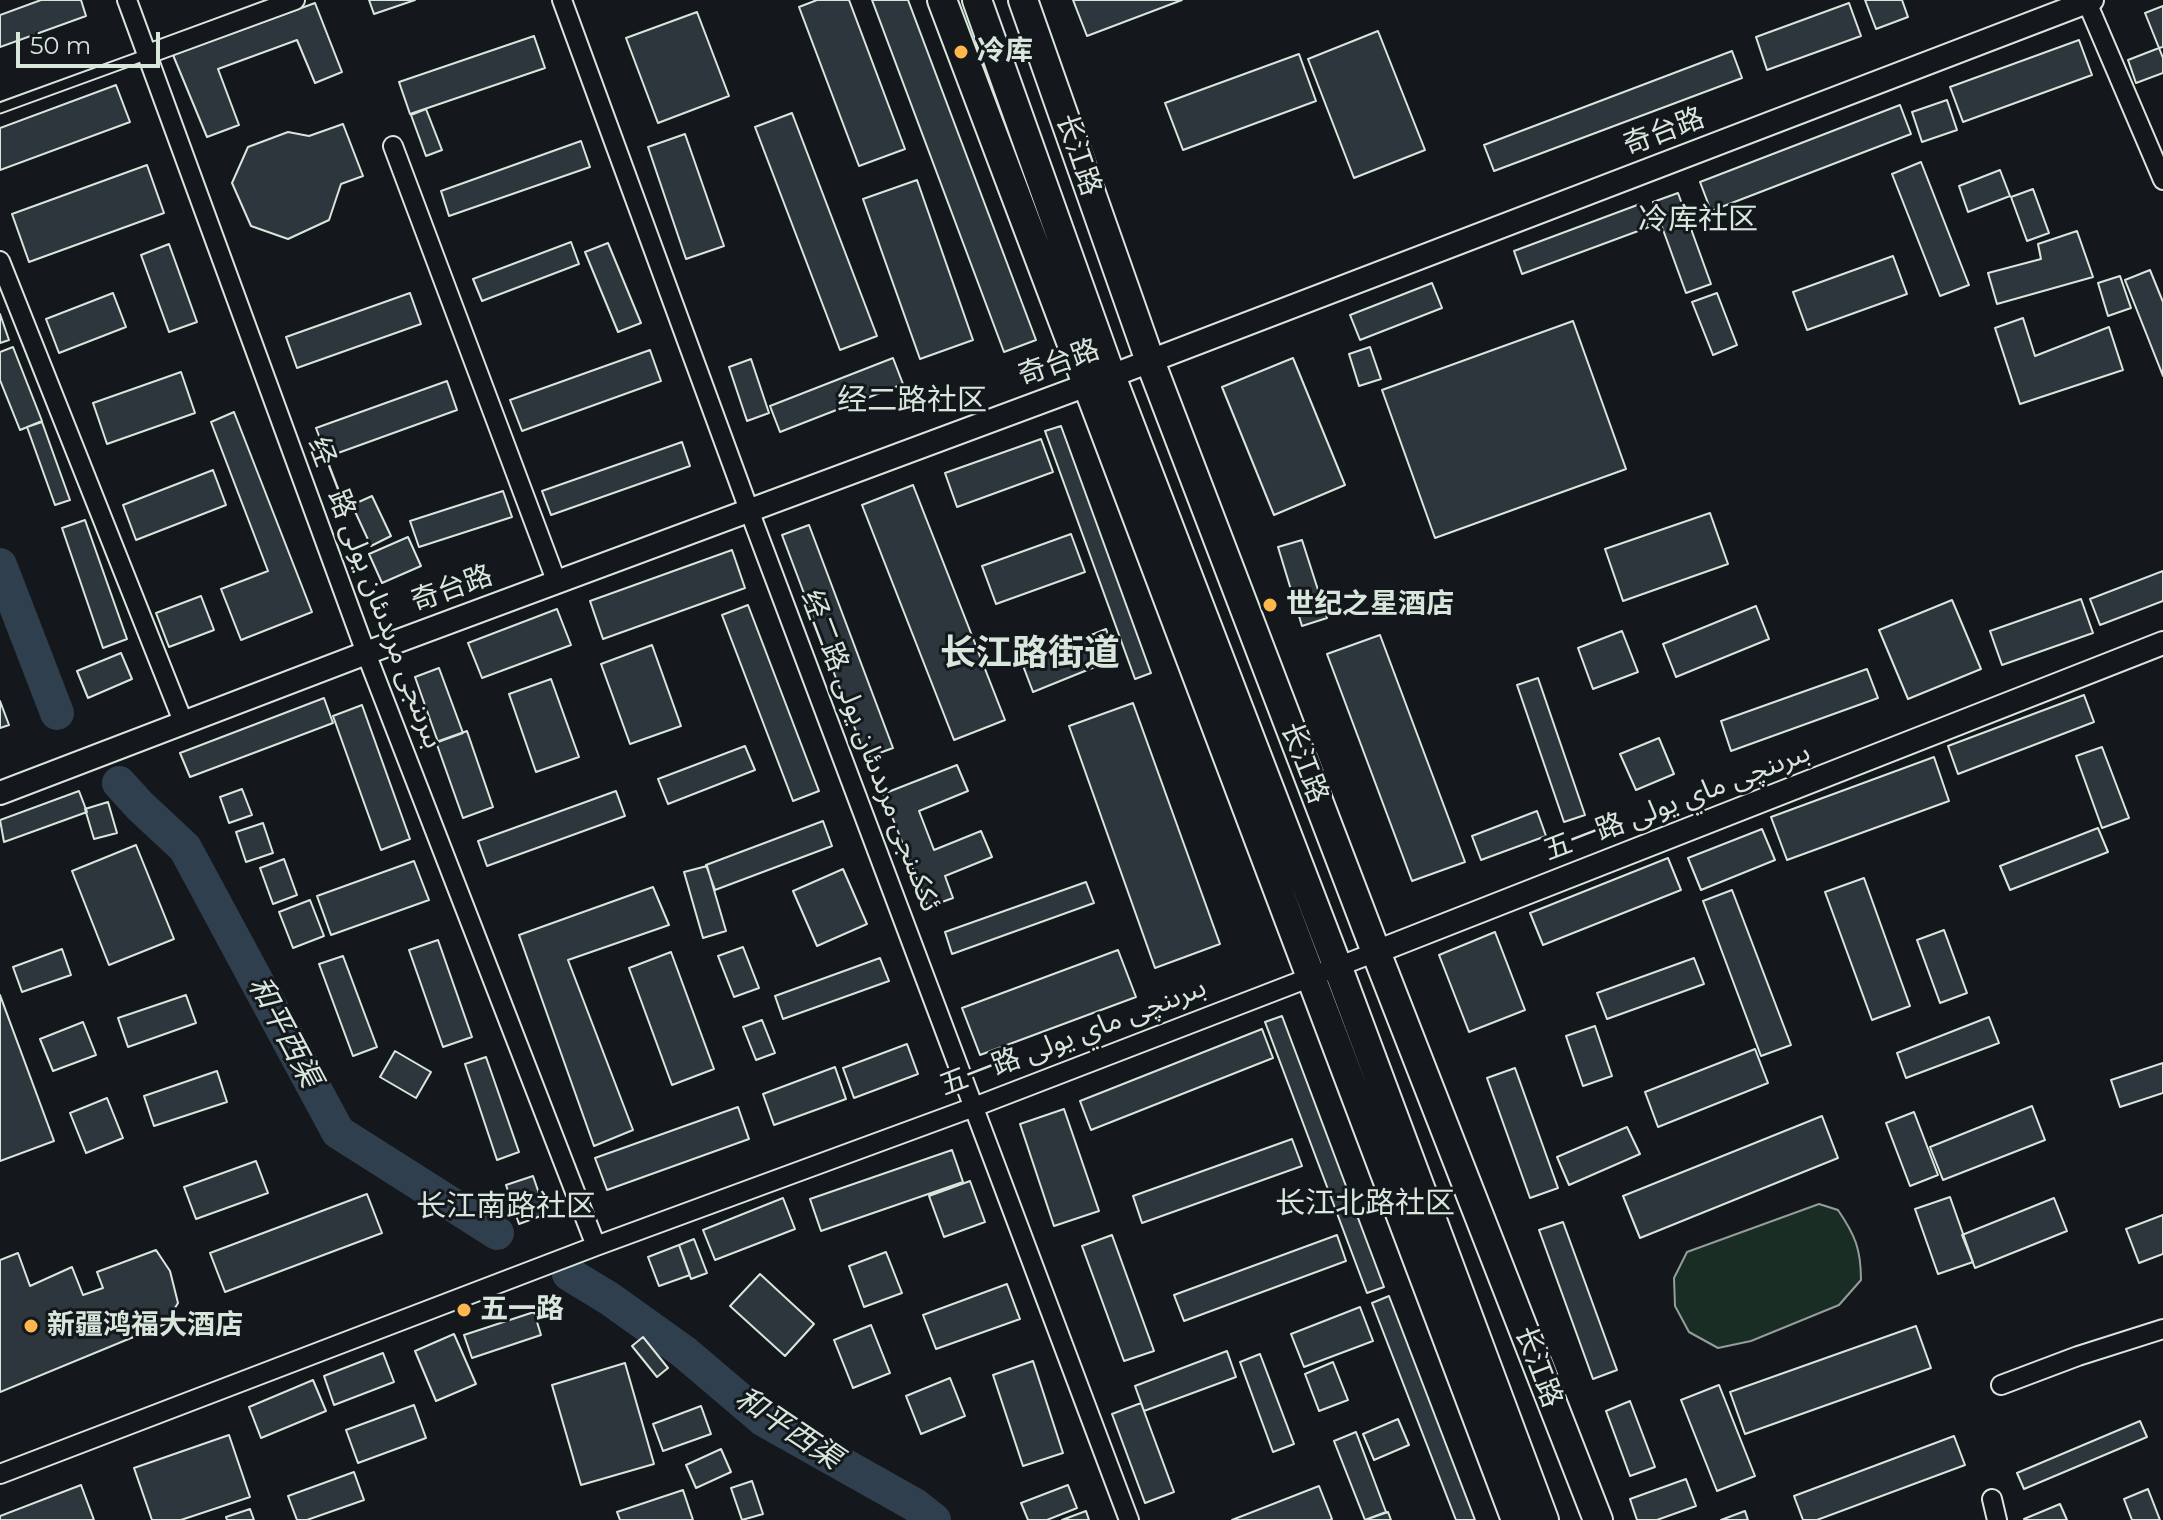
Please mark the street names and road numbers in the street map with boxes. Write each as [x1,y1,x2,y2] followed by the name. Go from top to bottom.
[1619,101,1709,163] street label: 奇台路
[1048,110,1108,200] street label: 长江路
[1014,333,1104,393] street label: 奇台路
[300,433,450,753] street label: 经一路 بىرىنجى مرىدىئان يولى
[407,559,497,619] street label: 奇台路
[793,586,947,916] street label: 经二路 ئككىنجى مرىدىئان يولى
[1273,718,1335,808] street label: 长江路
[1539,736,1815,868] street label: 五一路 بىرىنچى ماي يولى
[935,971,1211,1103] street label: 五一路 بىرىنچى ماي يولى
[1507,1322,1569,1412] street label: 长江路

